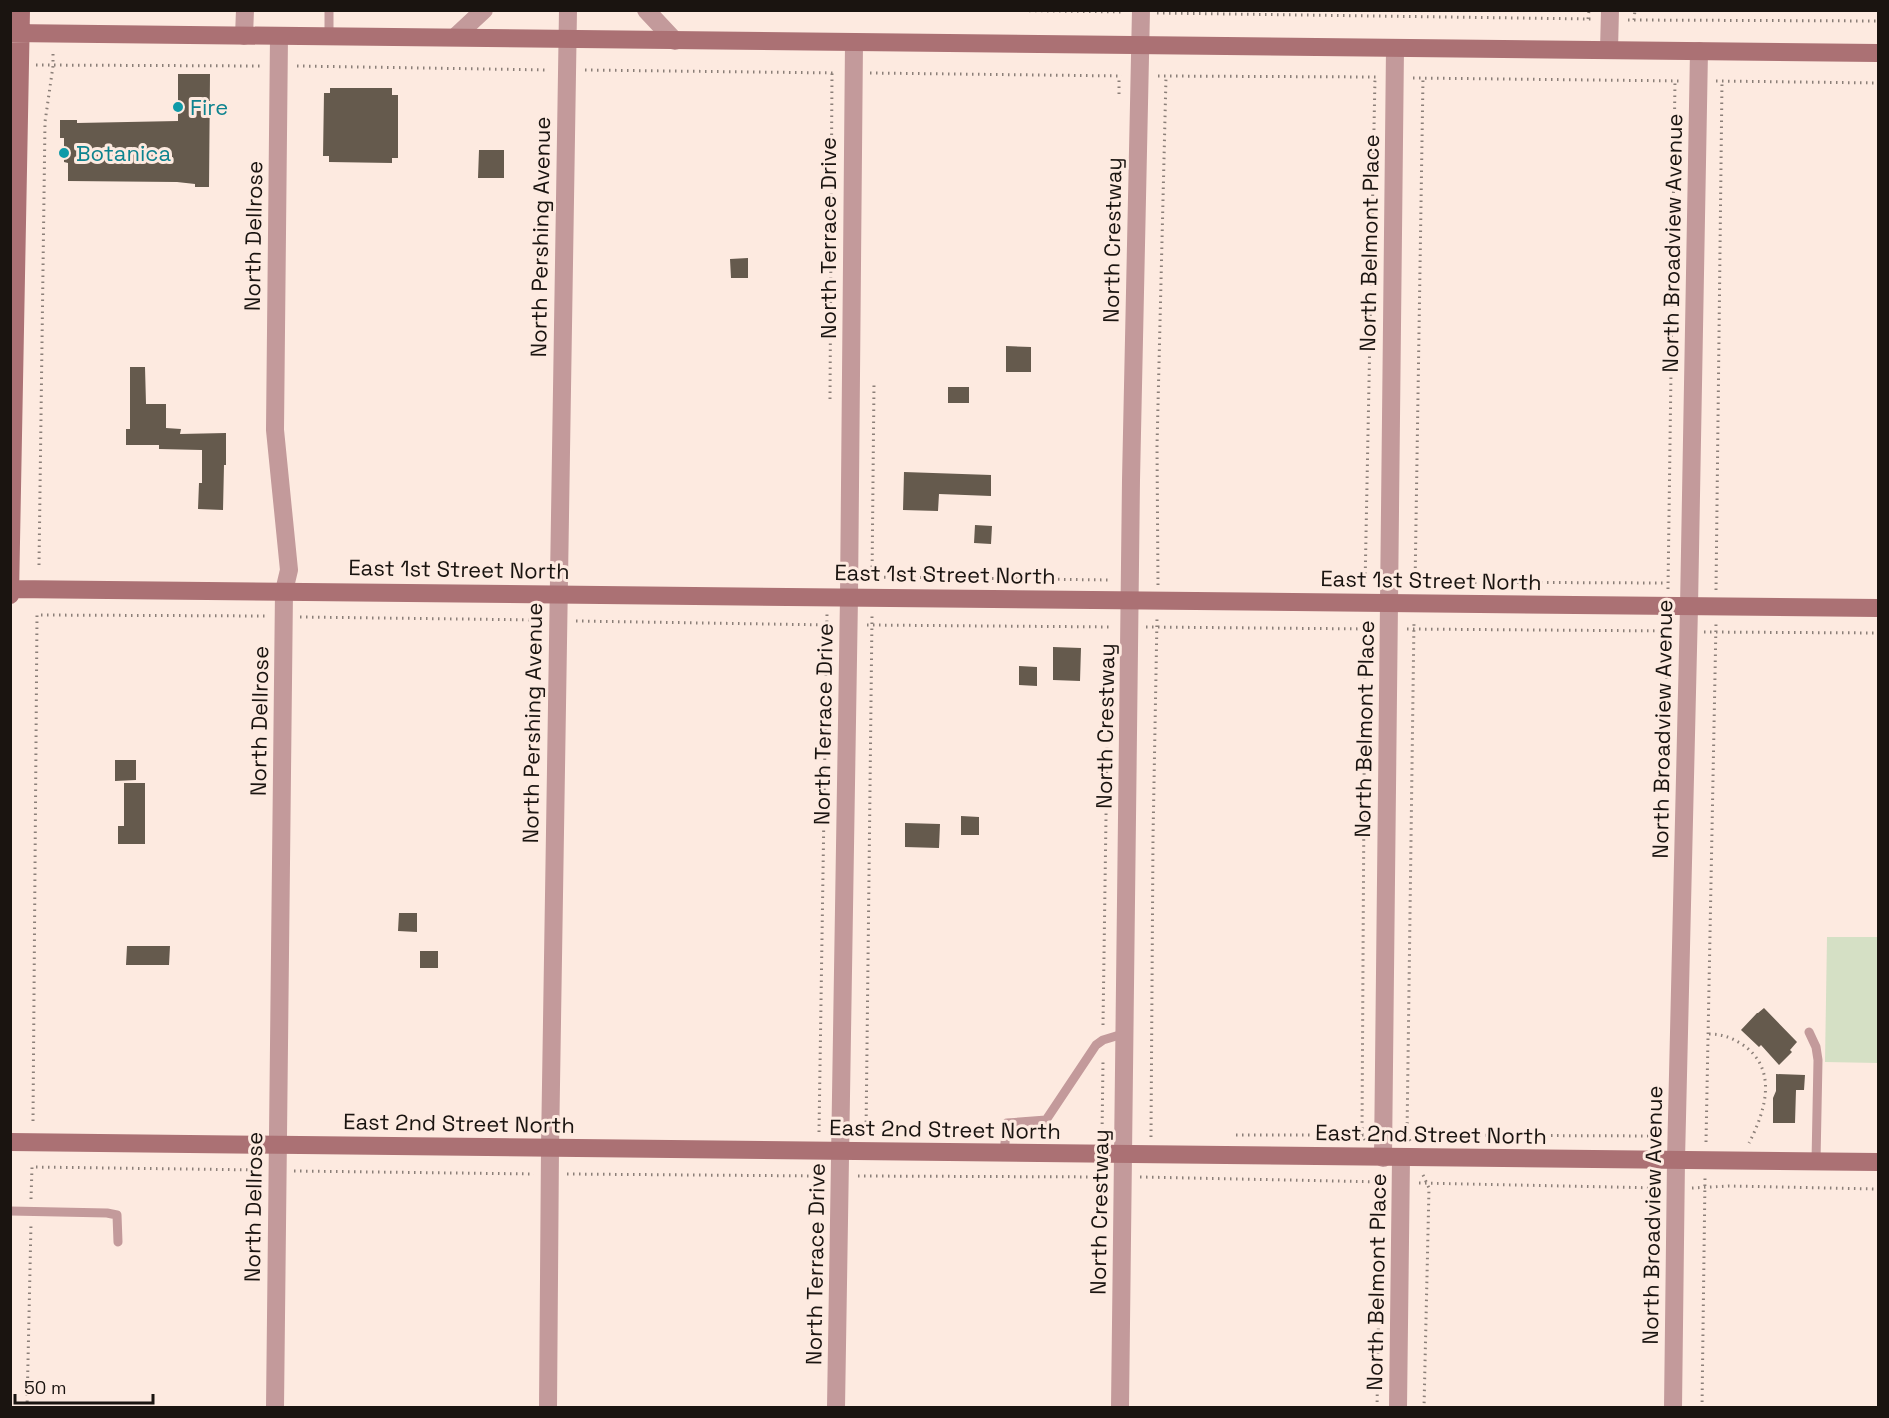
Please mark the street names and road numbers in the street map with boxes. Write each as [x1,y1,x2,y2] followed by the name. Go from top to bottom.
[1656,113,1688,373] street label: North Broadview Avenue
[524,116,556,358] street label: North Pershing Avenue
[1353,134,1385,352] street label: North Belmont Place
[814,137,842,339] street label: North Terrace Drive
[1097,157,1127,323] street label: North Crestway
[238,161,268,311] street label: North Dellrose
[348,553,570,585] street label: East 1st Street North
[834,558,1056,590] street label: East 1st Street North
[1320,564,1542,596] street label: East 1st Street North
[1646,599,1678,859] street label: North Broadview Avenue
[516,602,548,844] street label: North Pershing Avenue
[1348,620,1380,838] street label: North Belmont Place
[807,623,839,825] street label: North Terrace Drive
[1090,643,1120,809] street label: North Crestway
[244,646,274,796] street label: North Dellrose
[1636,1085,1668,1345] street label: North Broadview Avenue
[343,1107,575,1139] street label: East 2nd Street North
[829,1113,1061,1145] street label: East 2nd Street North
[1315,1118,1547,1150] street label: East 2nd Street North
[1084,1129,1114,1295] street label: North Crestway
[238,1132,268,1282] street label: North Dellrose
[799,1163,831,1365] street label: North Terrace Drive
[1360,1173,1392,1391] street label: North Belmont Place

